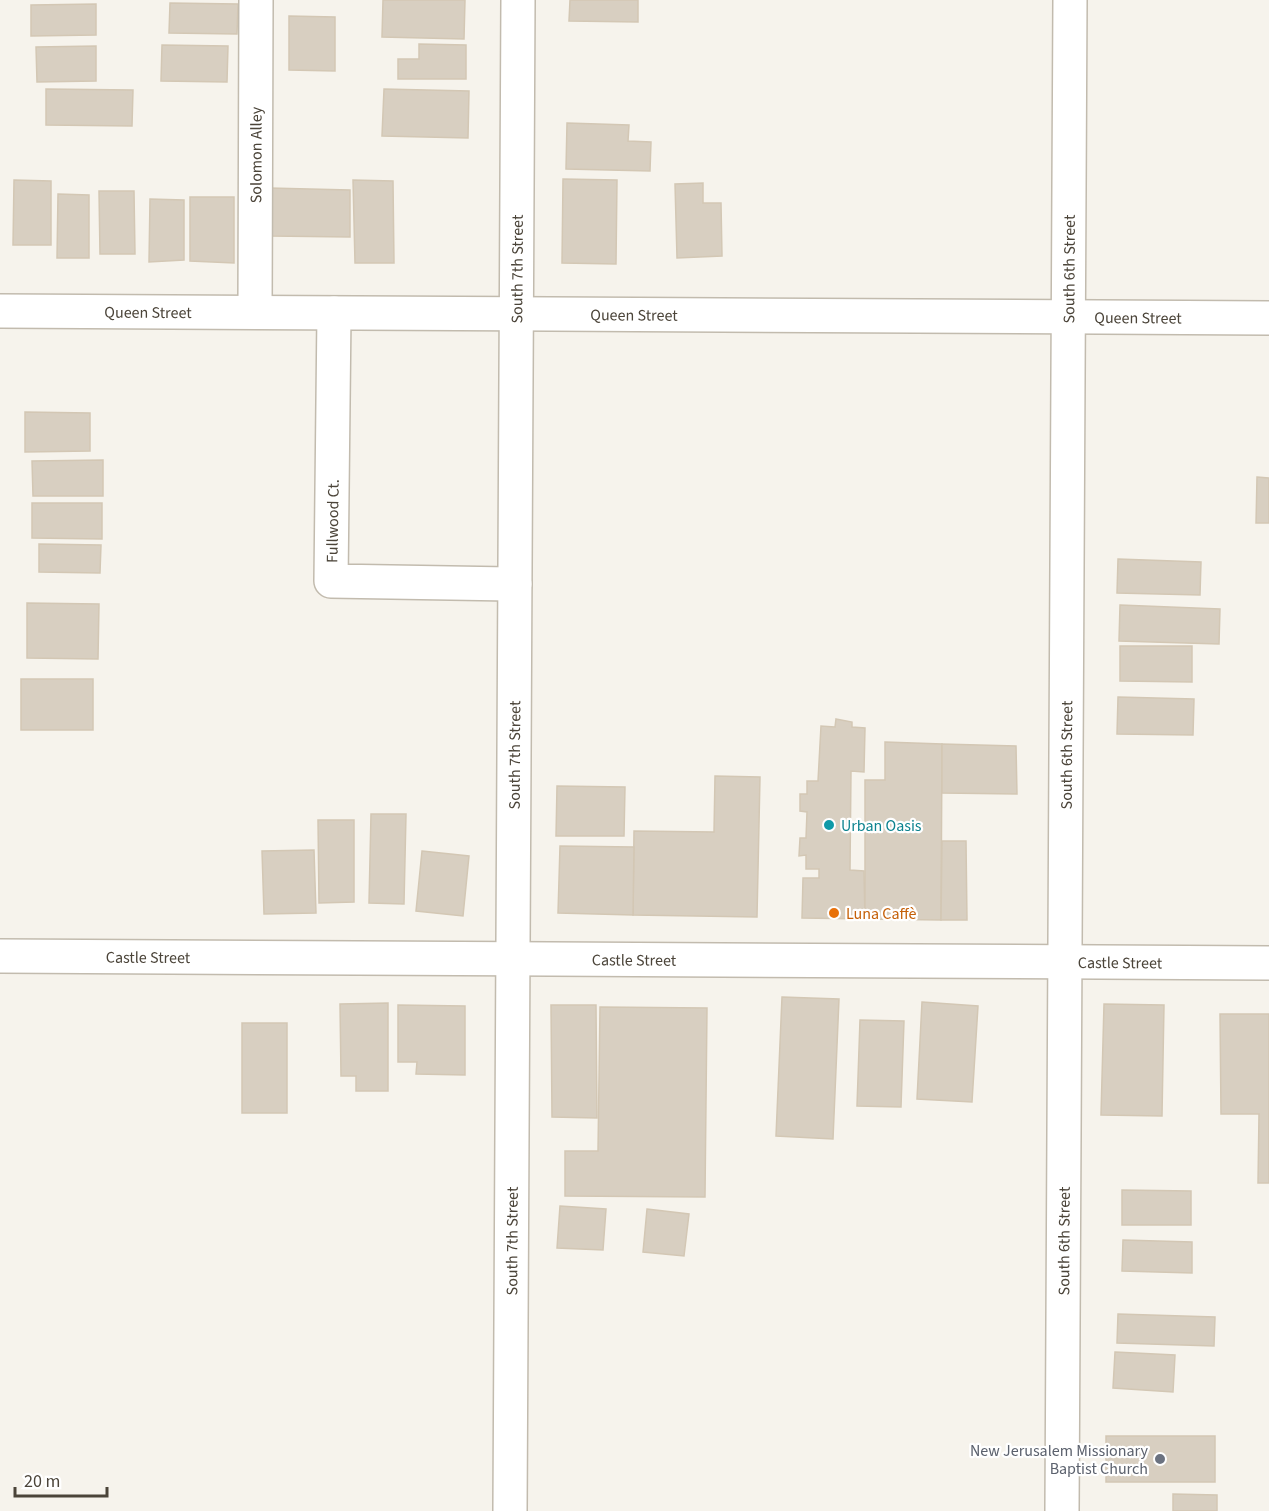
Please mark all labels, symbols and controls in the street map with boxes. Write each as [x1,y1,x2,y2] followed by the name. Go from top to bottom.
[245,106,268,203] street label: Solomon Alley
[506,214,529,323] street label: South 7th Street
[1058,214,1081,323] street label: South 6th Street
[104,302,192,324] street label: Queen Street
[590,304,678,327] street label: Queen Street
[1094,307,1182,330] street label: Queen Street
[321,479,345,563] street label: Fullwood Ct.
[504,700,526,809] street label: South 7th Street
[1056,700,1078,809] street label: South 6th Street
[841,815,922,837] place label: Urban Oasis
[822,818,836,832] marker: Urban Oasis
[846,903,917,925] place label: Luna Caffè
[827,906,841,920] marker: Luna Caffè
[106,947,191,969] street label: Castle Street
[592,949,677,972] street label: Castle Street
[1078,952,1163,974] street label: Castle Street
[501,1186,524,1295] street label: South 7th Street
[1053,1186,1076,1295] street label: South 6th Street
[970,1440,1149,1480] place label: New Jerusalem Missionary Baptist Church
[1153,1452,1167,1466] marker: New Jerusalem Missionary Baptist Church
[15,1460,106,1498] scale bar
[24,1469,60,1494] text: 20 m

